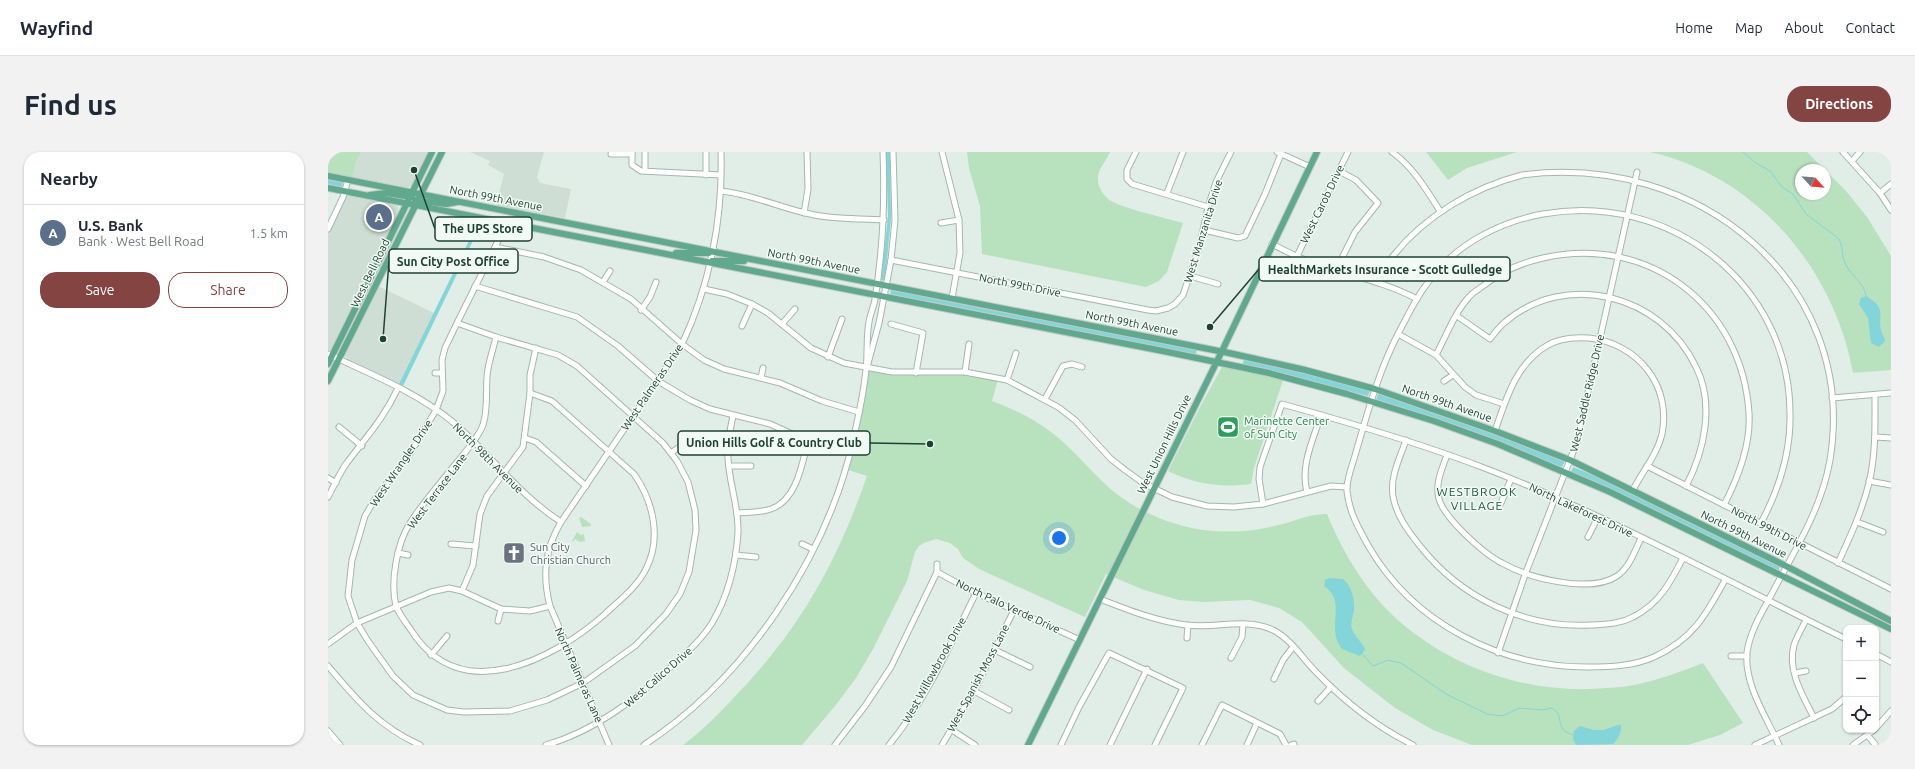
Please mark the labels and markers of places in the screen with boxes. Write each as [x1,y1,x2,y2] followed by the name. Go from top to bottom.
[366,202,392,232] pin: A
[435,217,532,241] callout: The UPS Store
[389,249,518,273] callout: Sun City Post Office
[1259,257,1510,281] callout: HealthMarkets Insurance - Scott Gulledge
[1215,414,1241,440] sports icon: Marinette Center of Sun City
[1244,415,1330,440] place label: Marinette Center of Sun City
[678,431,870,455] callout: Union Hills Golf & Country Club
[501,540,527,566] church icon: Sun City Christian Church
[530,541,611,566] place label: Sun City Christian Church

